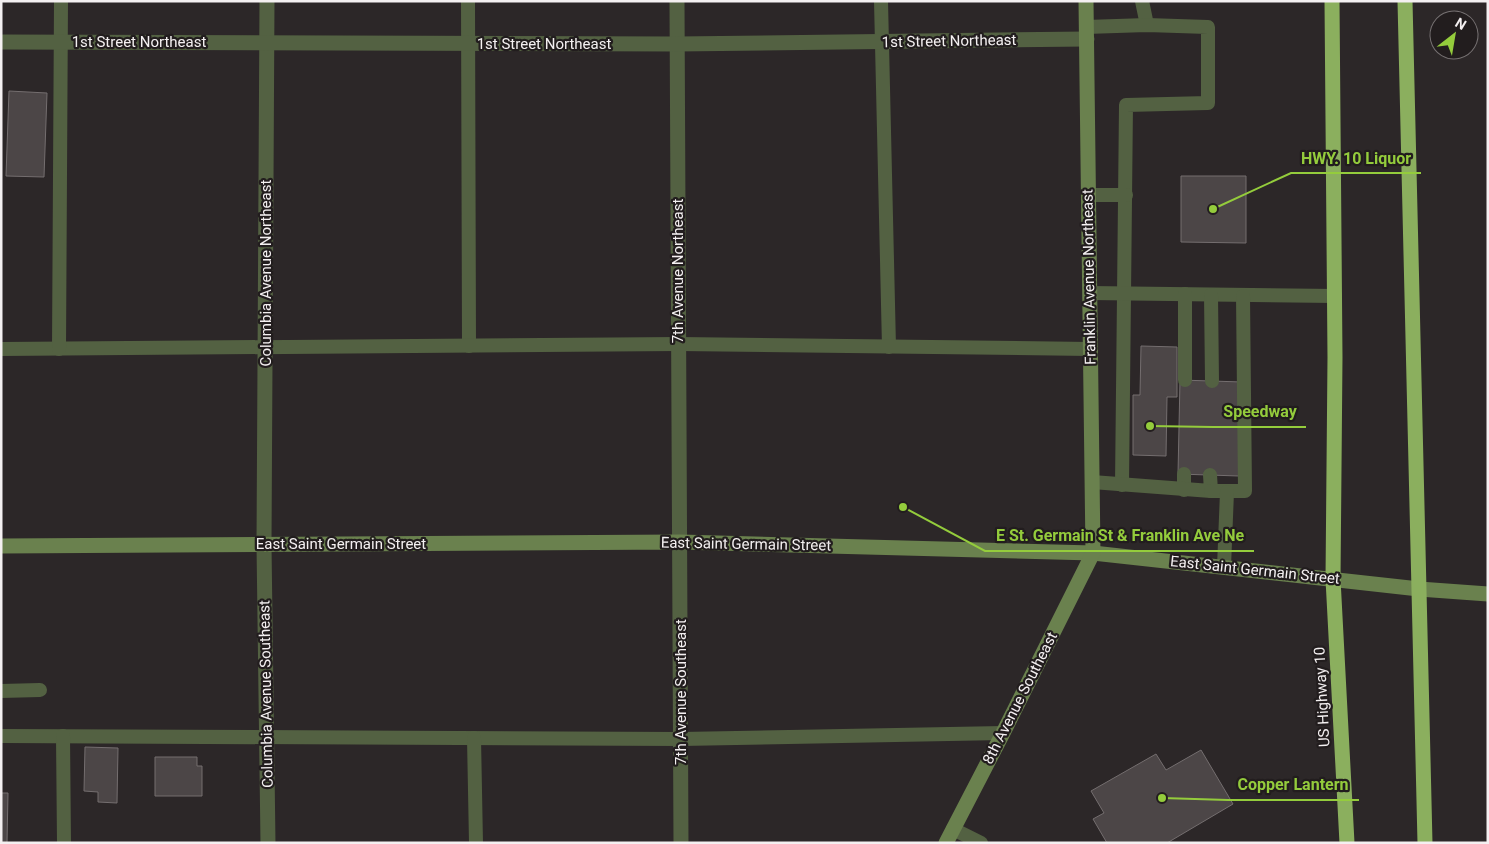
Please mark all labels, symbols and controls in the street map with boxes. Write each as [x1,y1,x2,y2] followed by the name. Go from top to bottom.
[1429,10,1479,60] north arrow
[1452,14,1469,33] text: N
[881,31,1017,51] street label: 1st Street Northeast
[72,33,206,51] street label: 1st Street Northeast
[477,35,611,53] street label: 1st Street Northeast
[1291,142,1421,173] callout: HWY. 10 Liquor
[1301,149,1411,168] text: HWY. 10 Liquor
[257,180,275,366] street label: Columbia Avenue Northeast
[1078,189,1100,365] street label: Franklin Avenue Northeast
[669,199,687,343] street label: 7th Avenue Northeast
[1213,396,1306,427] callout: Speedway
[1223,402,1298,421] text: Speedway
[985,520,1254,551] callout: E St. Germain St & Franklin Ave Ne
[996,526,1244,545] text: E St. Germain St & Franklin Ave Ne
[661,534,831,554] street label: East Saint Germain Street
[256,535,426,553] street label: East Saint Germain Street
[1169,552,1341,588] street label: East Saint Germain Street
[255,600,277,788] street label: Columbia Avenue Southeast
[672,619,690,765] street label: 7th Avenue Southeast
[979,629,1061,767] street label: 8th Avenue Southeast
[1310,646,1334,748] street label: US Highway 10
[1228,769,1359,800] callout: Copper Lantern
[1237,775,1349,794] text: Copper Lantern

